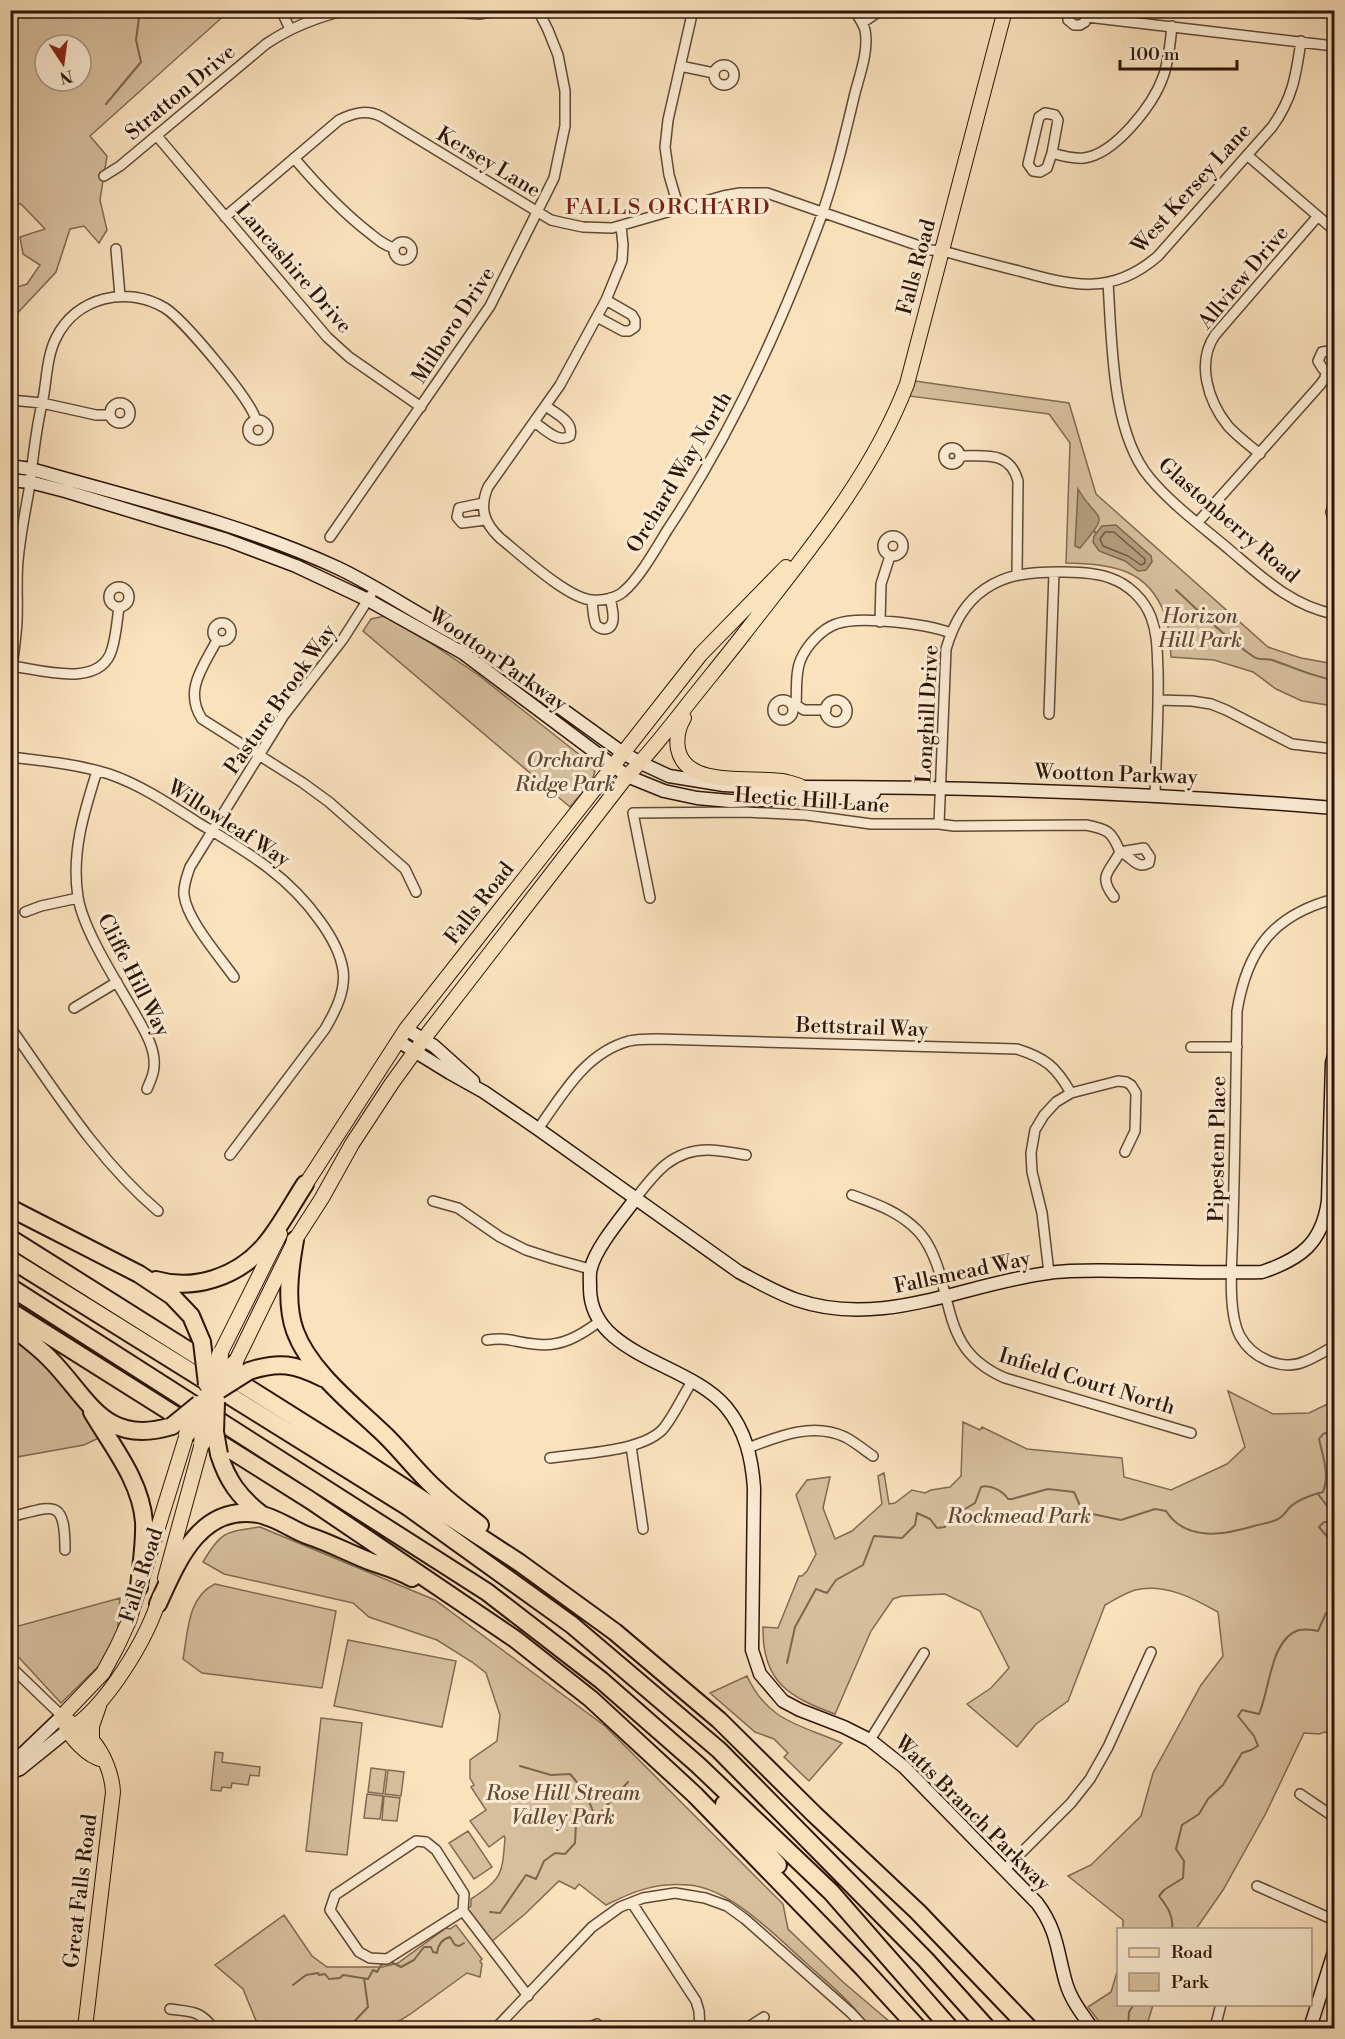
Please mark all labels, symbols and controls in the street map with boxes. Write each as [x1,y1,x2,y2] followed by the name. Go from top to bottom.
[33,33,93,93] north arrow
[1120,33,1237,71] scale bar
[120,39,241,146] street label: Stratton Drive
[1129,43,1180,66] text: 100 m
[57,65,75,88] text: N
[1126,118,1257,260] street label: West Kersey Lane
[432,122,545,204] street label: Kersey Lane
[565,194,771,221] district label: FALLS ORCHARD
[230,198,357,339] street label: Lancashire Drive
[892,217,942,318] street label: Falls Road
[1192,221,1295,335] street label: Allview Drive
[406,262,501,389] street label: Milboro Drive
[621,387,739,558] street label: Orchard Way North
[1153,452,1304,589] street label: Glastonberry Road
[422,602,572,718] street label: Wootton Parkway
[1157,604,1242,654] park label: Horizon Hill Park
[219,619,343,780] street label: Pasture Brook Way
[911,644,945,784] street label: Longhill Drive
[514,748,615,798] park label: Orchard Ridge Park
[1033,759,1199,791] street label: Wootton Parkway
[161,774,295,874] street label: Willowleaf Way
[733,783,890,819] street label: Hectic Hill Lane
[439,857,520,950] street label: Falls Road
[91,910,176,1042] street label: Cliffe Hill Way
[794,1013,929,1043] street label: Bettstrail Way
[1204,1076,1232,1222] street label: Pipestem Place
[892,1246,1034,1300] street label: Fallsmead Way
[995,1343,1179,1421] street label: Infield Court North
[946,1504,1091,1530] park label: Rockmead Park
[114,1525,169,1626] street label: Falls Road
[888,1730,1056,1898] street label: Watts Branch Parkway
[485,1781,641,1831] park label: Rose Hill Stream Valley Park
[59,1812,103,1970] street label: Great Falls Road
[1117,1928,1312,2006] legend
[1171,1941,1214,1964] text: Road
[1171,1971,1210,1994] text: Park

